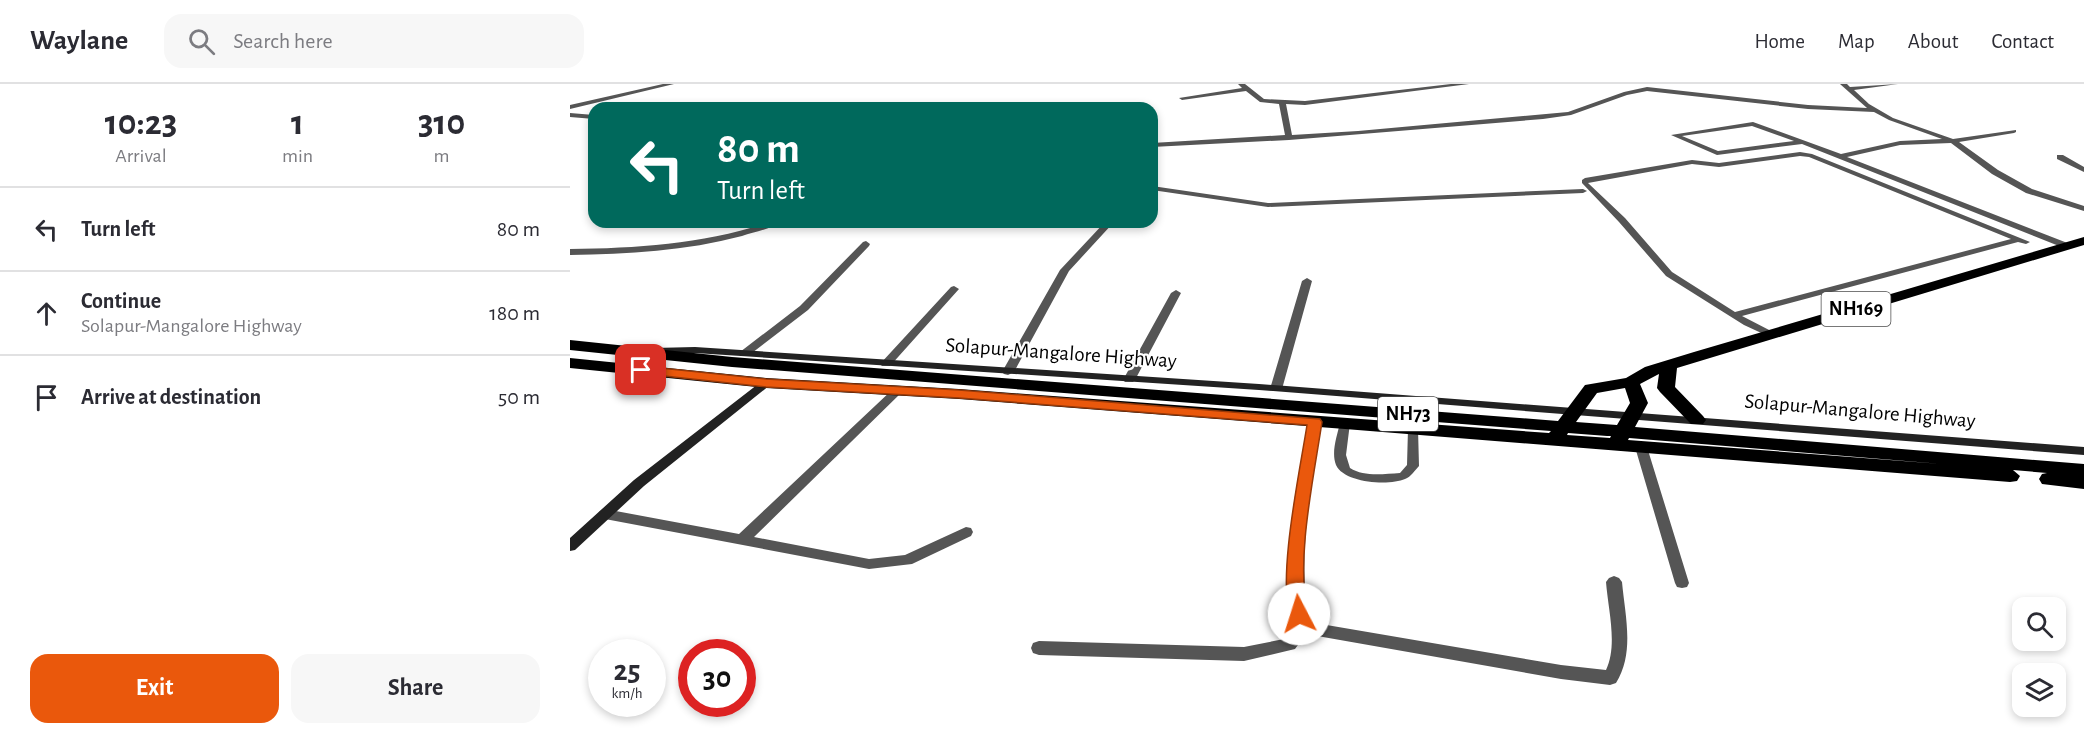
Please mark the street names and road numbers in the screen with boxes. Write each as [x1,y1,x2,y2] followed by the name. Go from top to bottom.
[1822,292,1890,326] road number: NH169
[945,334,1177,372] street label: Solapur-Mangalore Highway
[1744,390,1976,432] street label: Solapur-Mangalore Highway
[1378,397,1438,431] road number: NH73

